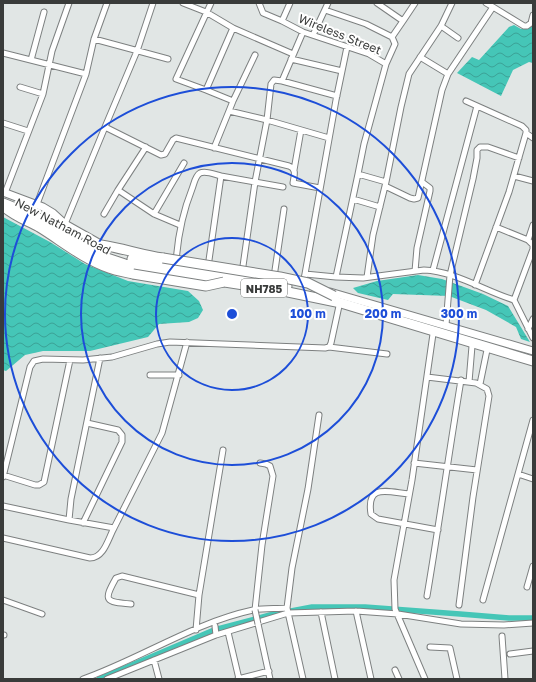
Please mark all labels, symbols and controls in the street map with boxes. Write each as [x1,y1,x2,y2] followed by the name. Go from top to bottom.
[296,11,384,58] street label: Wireless Street
[12,194,114,258] street label: New Natham Road
[241,279,287,297] road number: NH785
[290,306,326,321] text: 100 m
[365,306,401,321] text: 200 m
[441,306,477,321] text: 300 m
[225,307,239,321] centre of rings

